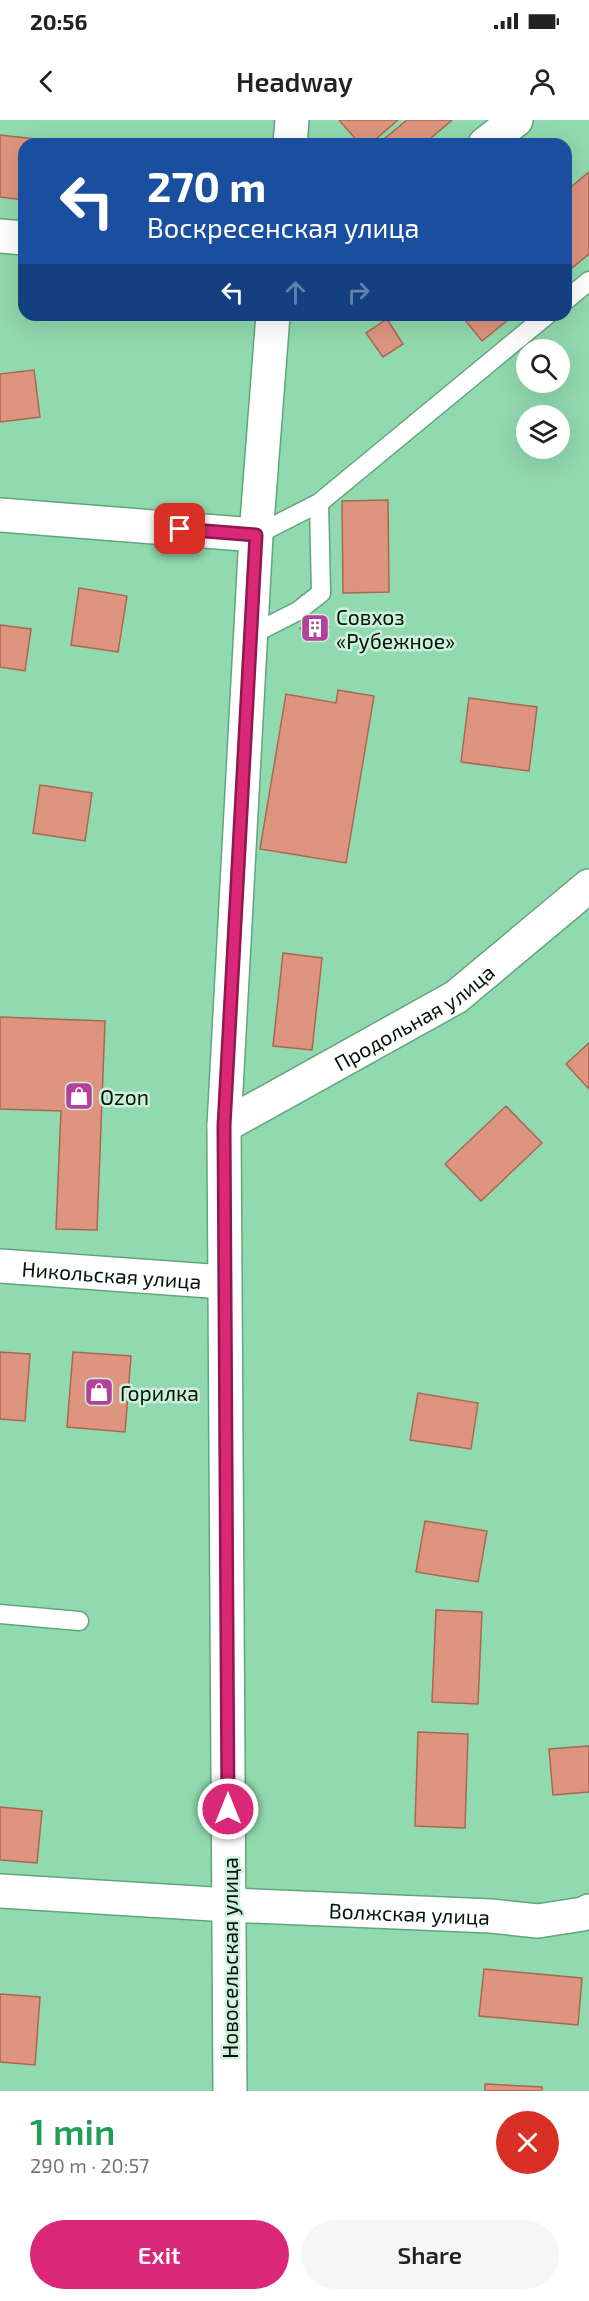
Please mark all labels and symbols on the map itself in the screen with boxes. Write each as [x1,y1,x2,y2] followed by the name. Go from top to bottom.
[154,503,205,554] pin
[336,604,455,654] place label: Совхоз «Рубежное»
[299,612,331,644] building icon: Совхоз «Рубежное»
[329,958,499,1075] street label: Продольная улица
[63,1080,95,1112] shop icon: Ozon
[100,1084,149,1109] place label: Ozon
[21,1255,202,1293] street label: Никольская улица
[83,1376,115,1408] shop icon: Горилка
[120,1380,199,1405] place label: Горилка
[196,1777,260,1841] position arrow
[217,1857,243,2059] street label: Новосельская улица
[328,1897,490,1928] street label: Волжская улица

